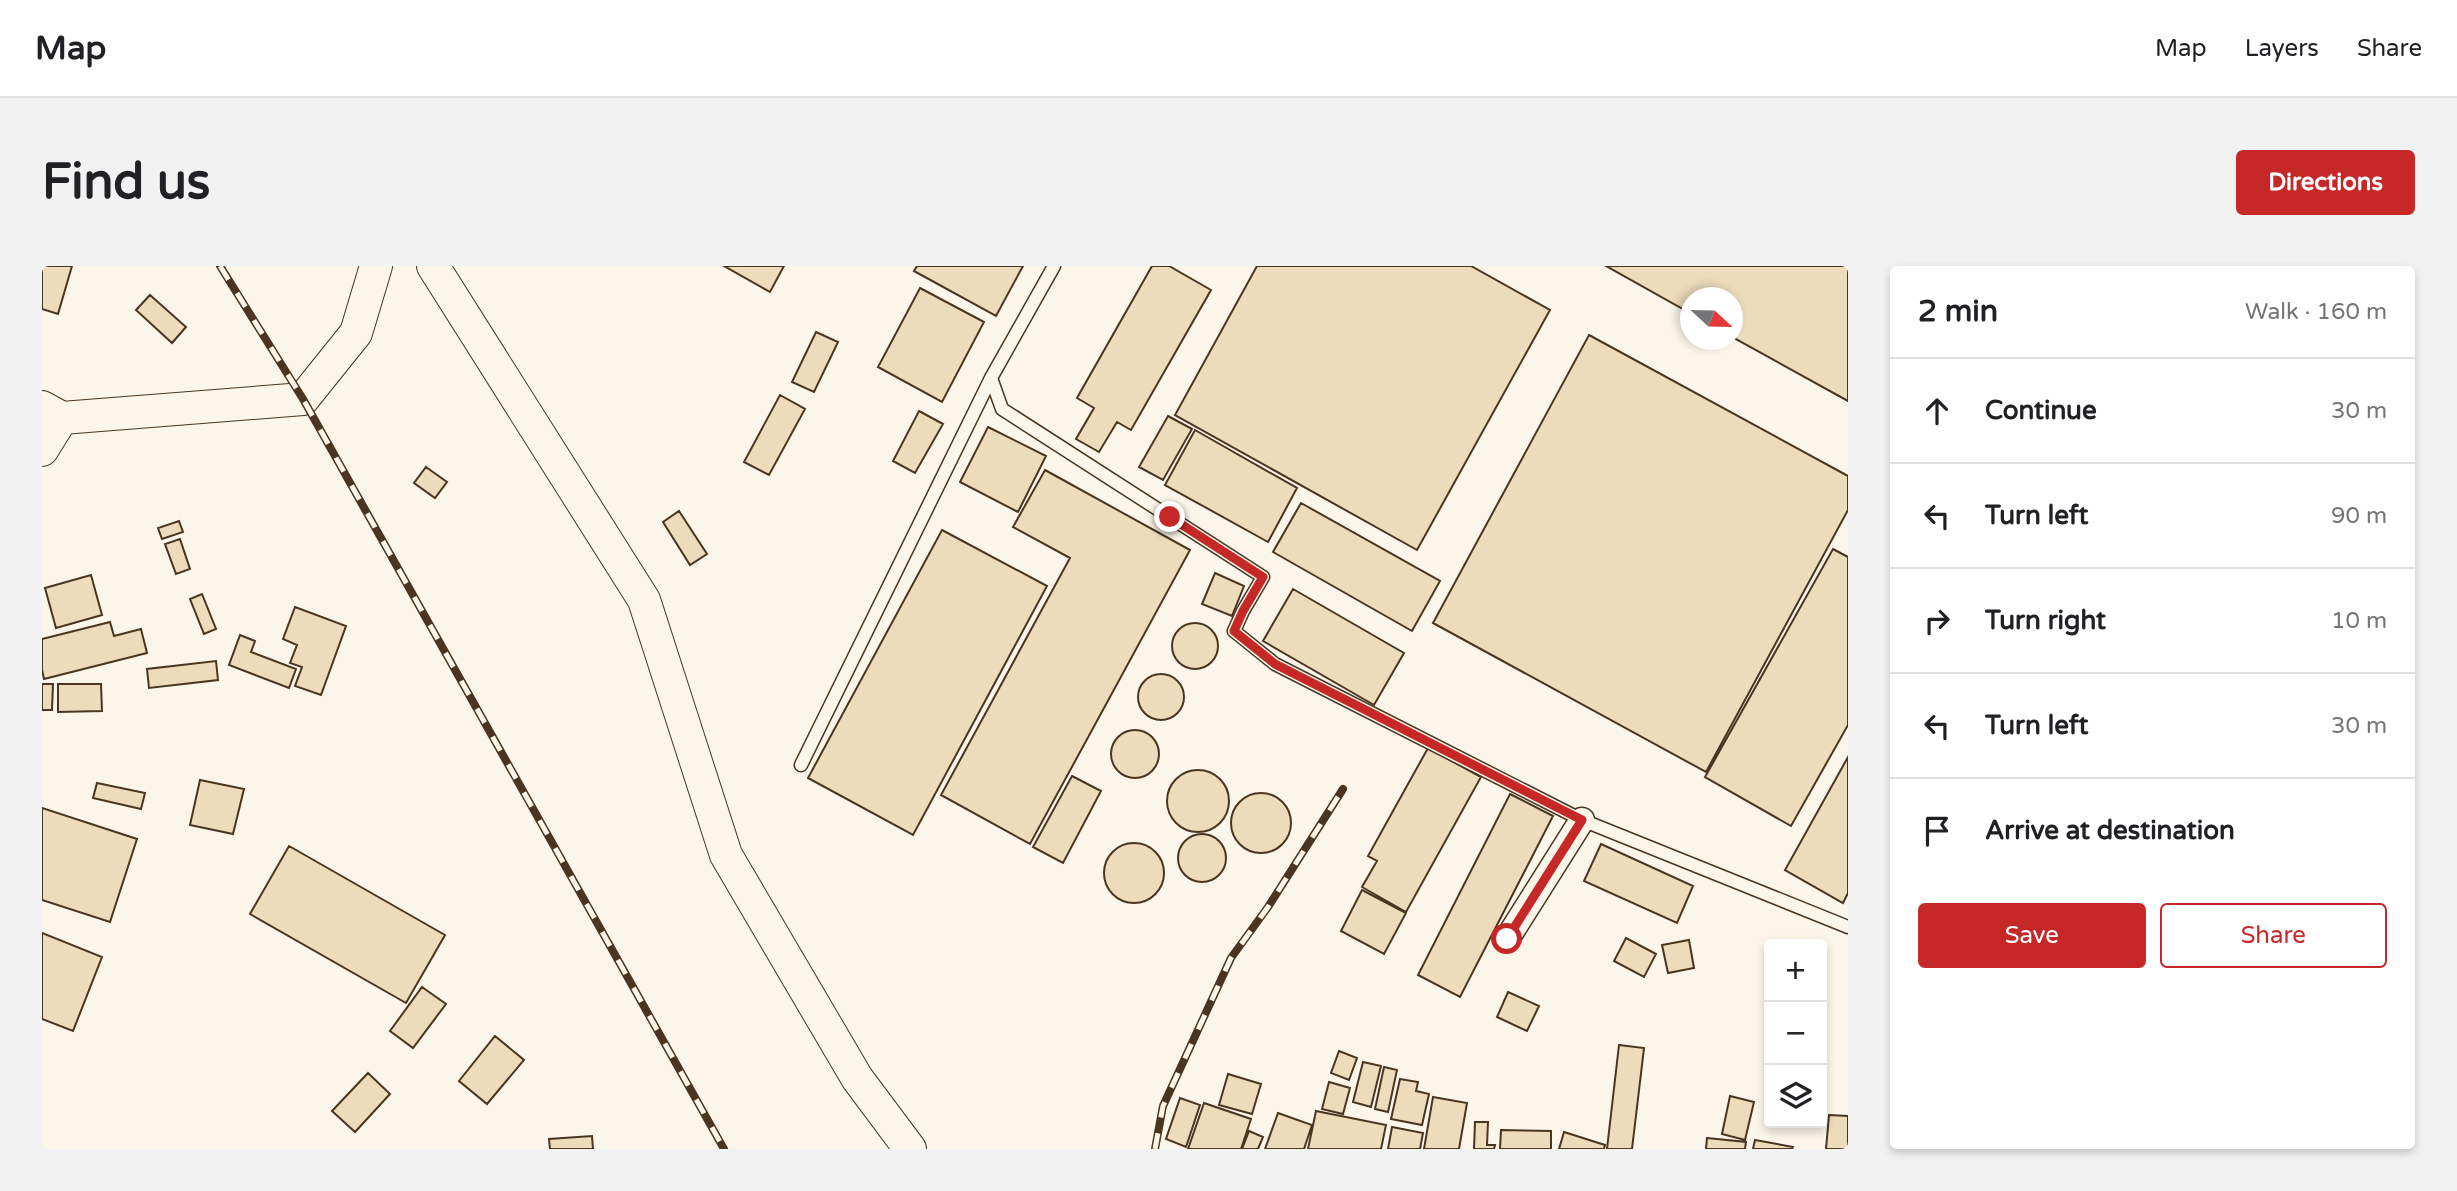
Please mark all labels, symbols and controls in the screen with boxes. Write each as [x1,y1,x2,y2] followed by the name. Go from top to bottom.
[35,29,106,68] text: Map
[2155,34,2207,63] text: Map
[2245,34,2319,63] text: Layers
[2357,34,2422,63] text: Share
[2236,150,2415,215] button: Directions
[42,153,210,212] text: Find us
[1680,287,1743,350] north arrow
[1918,293,1998,330] text: 2 min
[2245,298,2387,326] text: Walk · 160 m
[1918,392,1956,430] icon: ahead
[1985,395,2097,426] text: Continue
[2331,397,2387,425] text: 30 m
[1918,497,1956,535] icon: left
[1985,500,2088,531] text: Turn left
[1154,501,1185,532] route end
[2331,502,2387,530] text: 90 m
[1918,602,1956,640] icon: right
[1985,605,2106,636] text: Turn right
[2331,607,2387,635] text: 10 m
[1918,707,1956,745] icon: left
[1985,710,2088,741] text: Turn left
[2331,712,2387,740] text: 30 m
[1918,812,1956,850] icon: arrive
[1985,815,2235,846] text: Arrive at destination
[1918,903,2146,968] button: Save
[2160,903,2387,968] button: Share
[1491,923,1522,954] route start
[1764,939,1827,1128] map controls
[1764,939,1827,1002] button: +
[1764,1002,1827,1065] button: −
[1764,1065,1827,1128] button: layers

